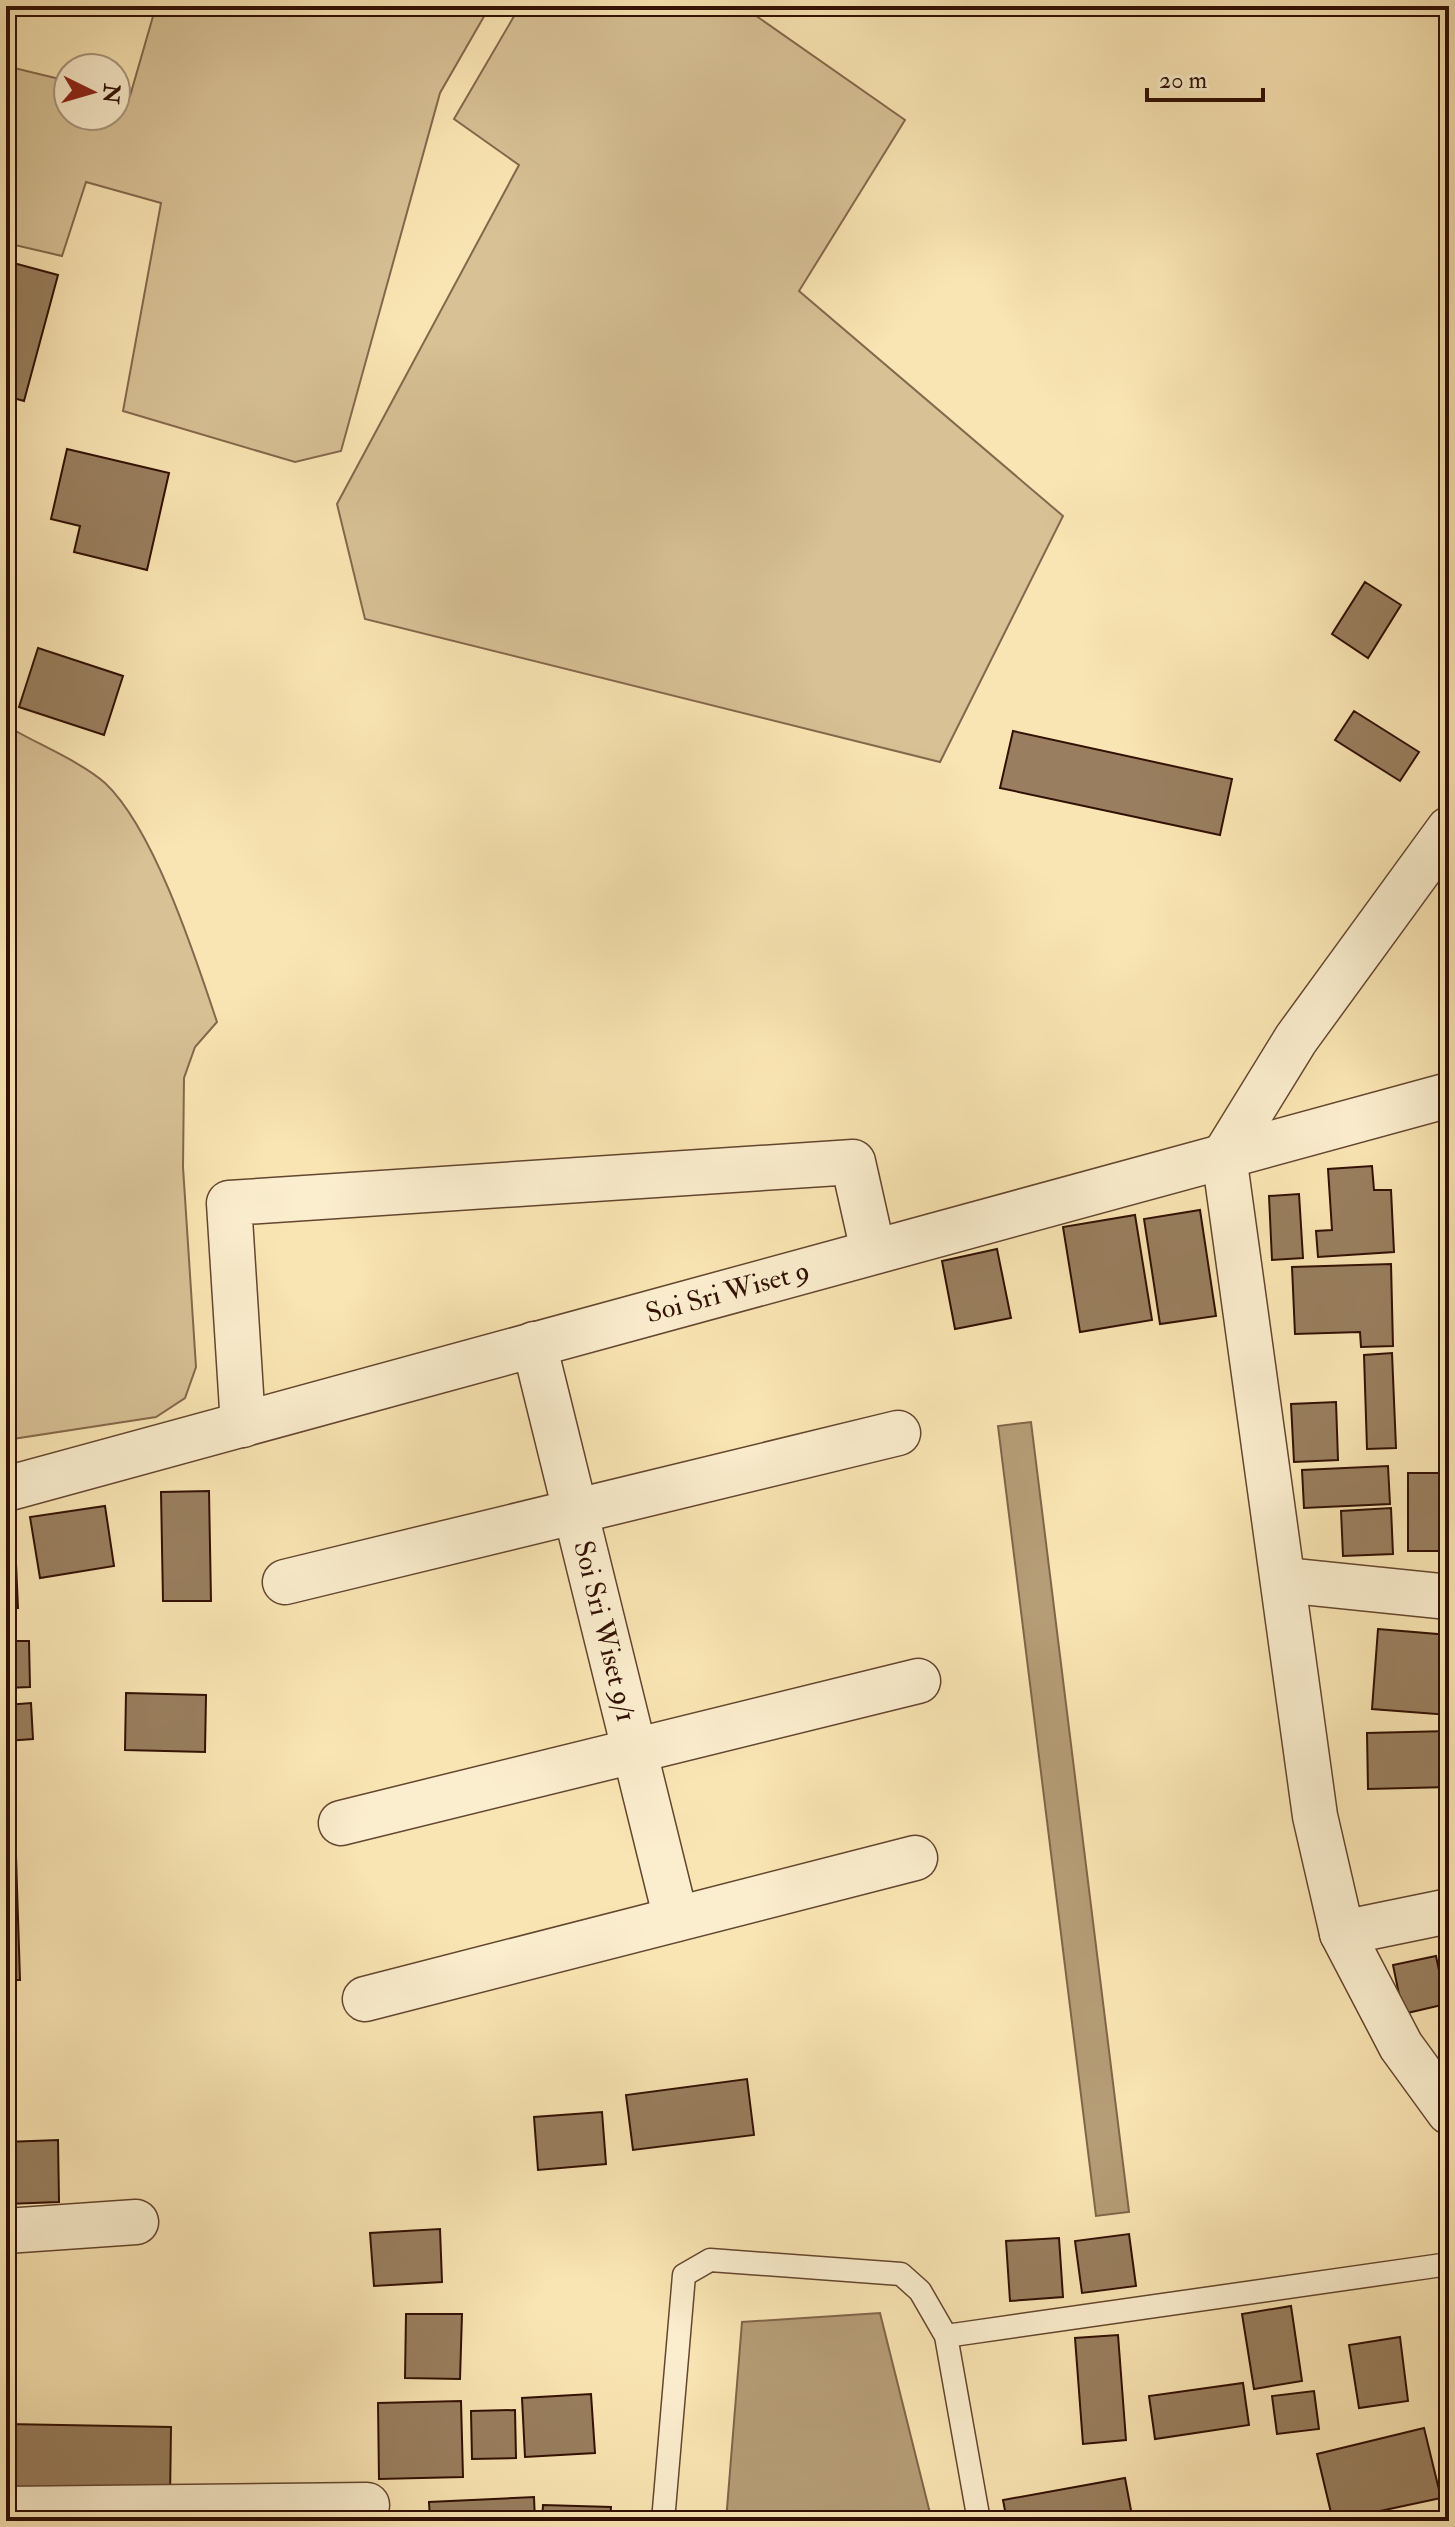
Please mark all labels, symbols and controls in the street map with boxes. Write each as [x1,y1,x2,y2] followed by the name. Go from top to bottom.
[52,52,132,132] north arrow
[1147,52,1263,102] scale bar
[1159,65,1208,96] text: 20 m
[96,82,126,105] text: N
[642,1253,813,1331] street label: Soi Sri Wiset 9
[566,1537,644,1726] street label: Soi Sri Wiset 9/1

